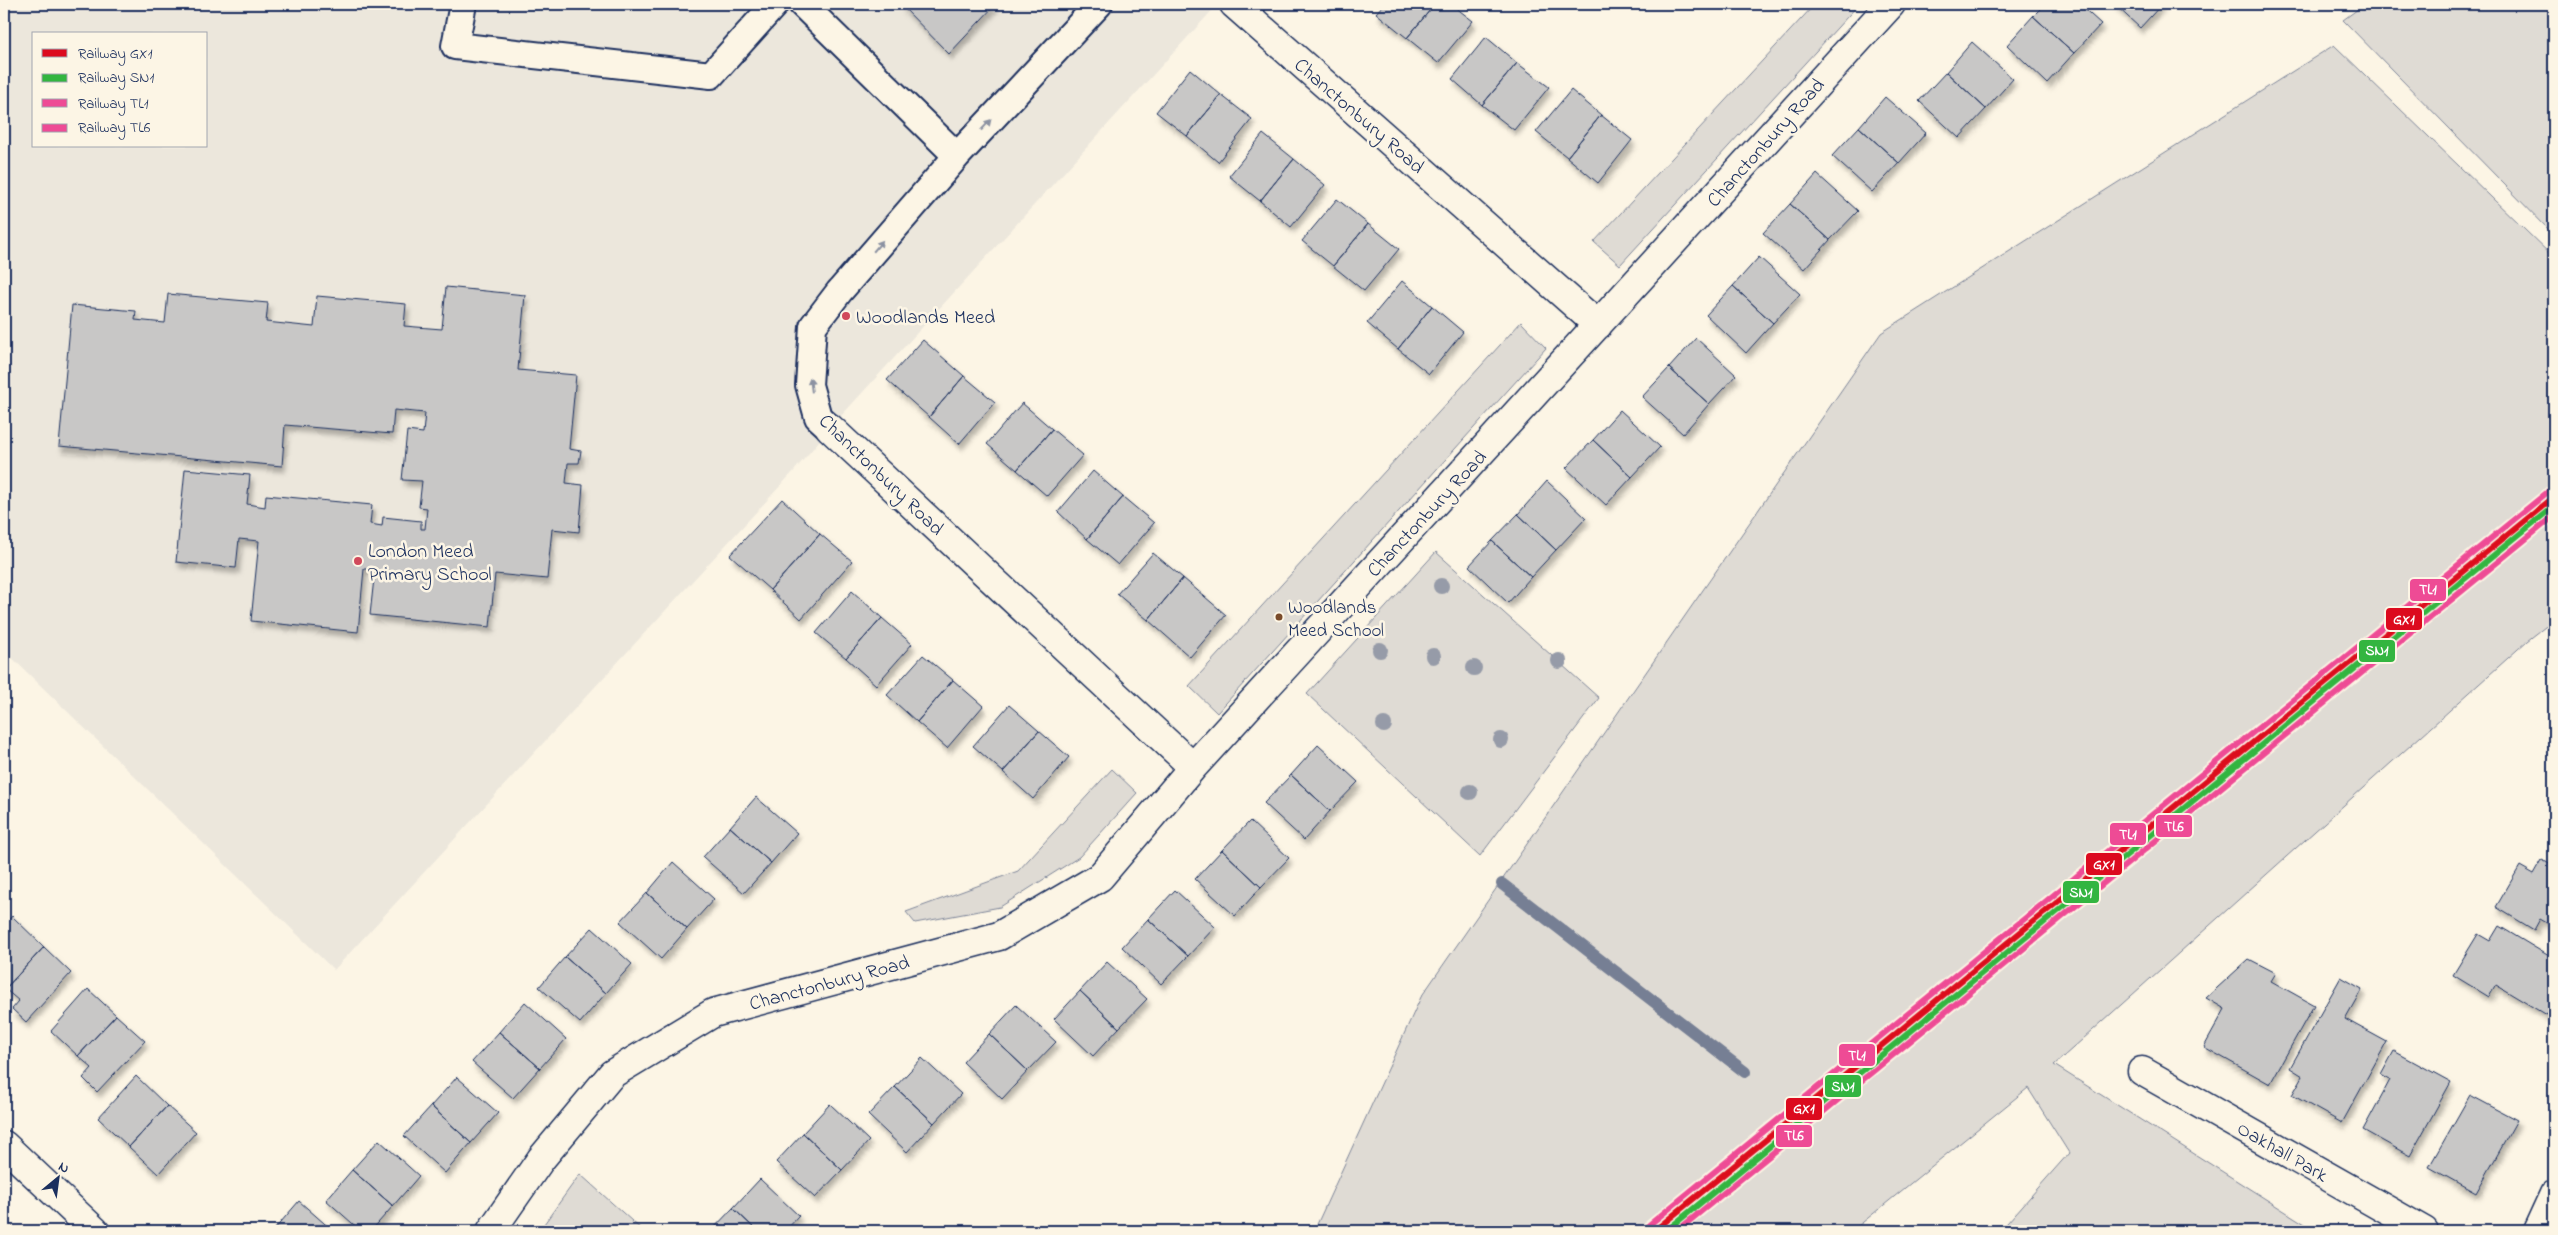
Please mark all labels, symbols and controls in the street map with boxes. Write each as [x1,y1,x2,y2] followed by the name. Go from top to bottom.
[32,32,208,148] legend
[78,43,153,66] text: Railway GX1
[1287,52,1430,182] street label: Chanctonbury Road
[78,67,154,90] text: Railway SN1
[1701,73,1833,215] street label: Chanctonbury Road
[78,93,149,116] text: Railway TL1
[78,117,151,140] text: Railway TL6
[980,119,992,131] one-way arrow
[872,241,884,253] one-way arrow
[856,304,995,333] place label: Woodlands Meed
[840,310,852,322] marker: Woodlands Meed
[807,377,815,393] one-way arrow
[811,408,950,543] street label: Chanctonbury Road
[1361,445,1495,585] street label: Chanctonbury Road
[368,538,492,590] place label: London Meed Primary School
[352,555,364,567] marker: London Meed Primary School
[2409,578,2447,602] line badge: TL1
[2419,580,2437,601] text: TL1
[1288,595,1384,645] place label: Woodlands Meed School
[2385,607,2423,631] line badge: GX1
[2393,610,2415,631] text: GX1
[1274,612,1284,622] marker: Woodlands Meed School
[2358,639,2396,663] line badge: SN1
[2366,641,2389,662] text: SN1
[2155,814,2193,838] line badge: TL6
[2164,817,2185,838] text: TL6
[2109,822,2147,846] line badge: TL1
[2119,825,2137,846] text: TL1
[2085,852,2123,876] line badge: GX1
[2093,855,2115,876] text: GX1
[2062,880,2100,904] line badge: SN1
[2070,883,2093,904] text: SN1
[746,949,913,1020] street label: Chanctonbury Road
[1838,1043,1876,1067] line badge: TL1
[1848,1046,1866,1067] text: TL1
[1824,1074,1862,1098] line badge: SN1
[1832,1077,1855,1098] text: SN1
[1785,1097,1823,1121] line badge: GX1
[1793,1099,1815,1120] text: GX1
[2231,1115,2333,1191] street label: Oakhall Park
[1775,1124,1813,1148] line badge: TL6
[1784,1126,1805,1147] text: TL6
[32,1152,82,1202] north arrow
[54,1156,73,1179] text: N

